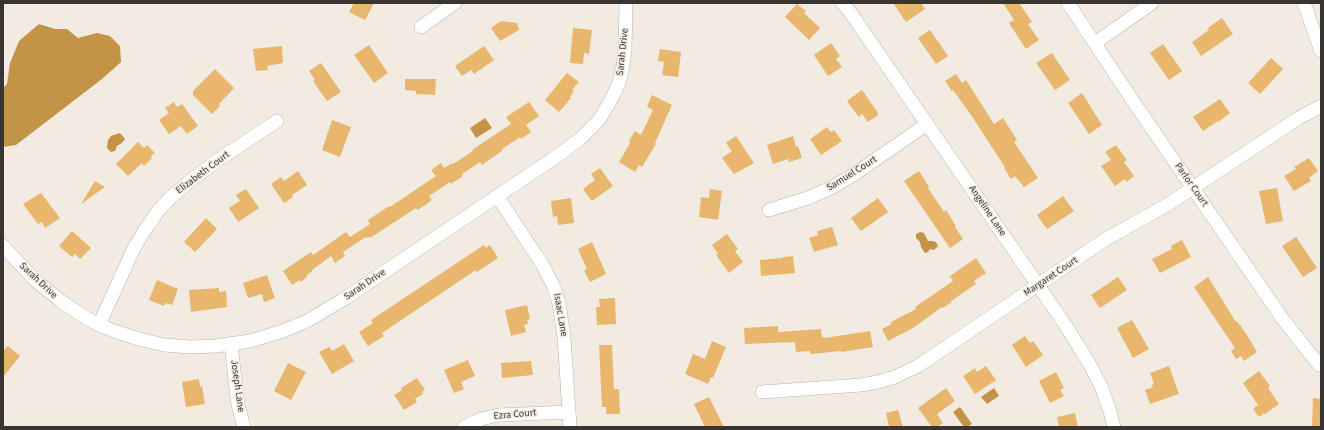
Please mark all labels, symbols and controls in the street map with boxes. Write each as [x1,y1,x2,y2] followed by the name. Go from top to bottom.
[615,28,631,76] street label: Sarah Drive
[174,149,232,197] street label: Elizabeth Court
[825,154,879,194] street label: Samuel Court
[1172,161,1210,209] street label: Parlor Court
[966,183,1008,239] street label: Angeline Lane
[1022,255,1080,299] street label: Margaret Court
[16,260,60,302] street label: Sarah Drive
[342,267,388,303] street label: Sarah Drive
[550,292,570,338] street label: Isaac Lane
[227,359,247,413] street label: Joseph Lane
[493,407,537,423] street label: Ezra Court

